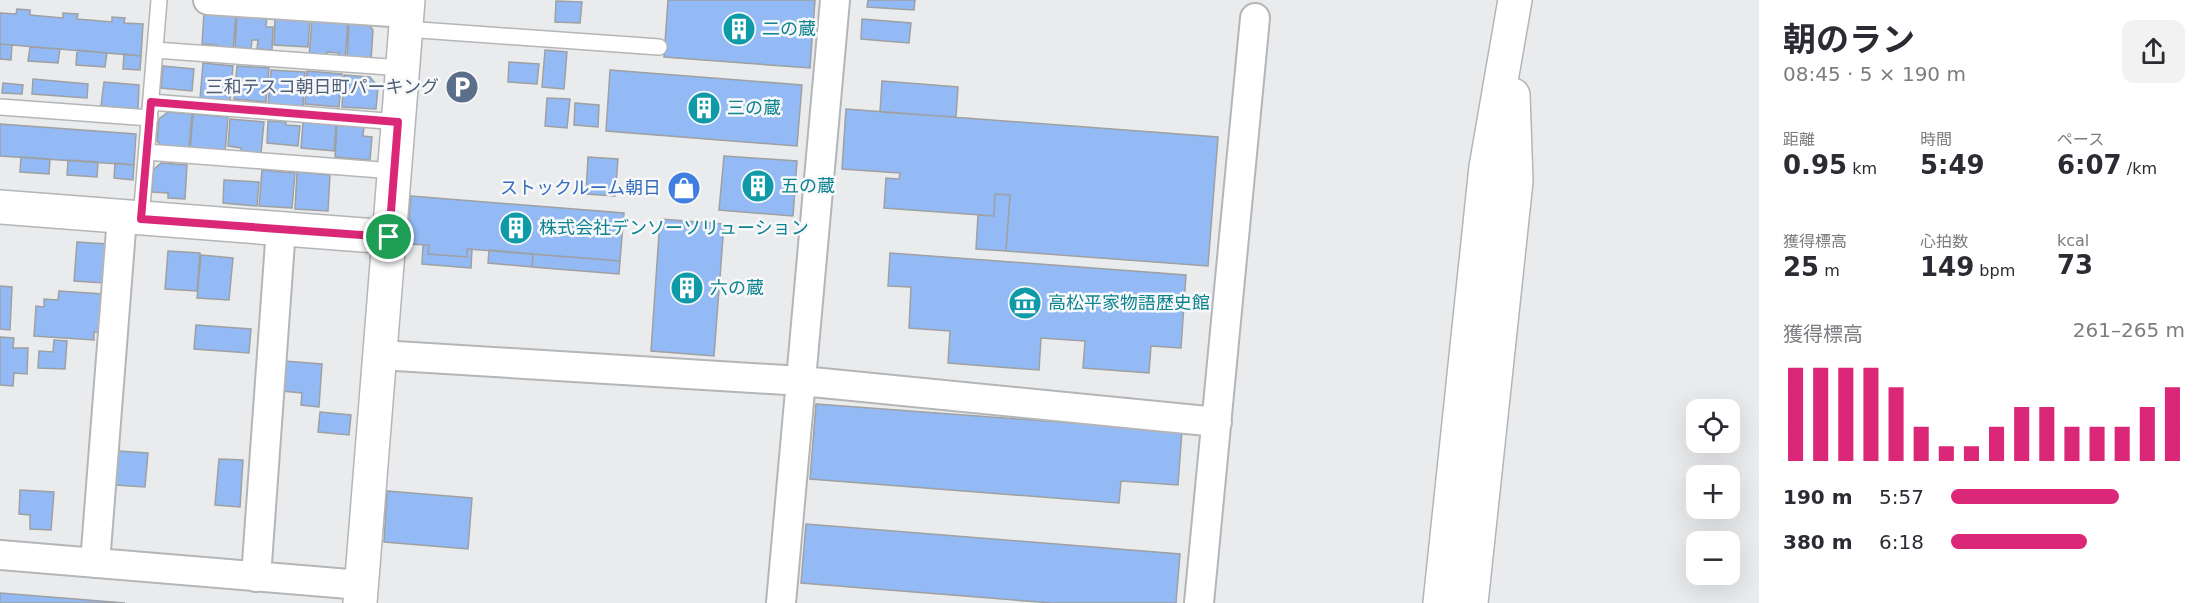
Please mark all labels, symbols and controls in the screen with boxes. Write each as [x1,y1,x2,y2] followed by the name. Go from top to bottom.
[721,11,757,47] building icon: 二の蔵
[762,18,816,39] place label: 二の蔵
[1783,20,1915,59] text: 朝のラン
[2122,20,2185,83] button: share
[1783,62,1966,86] text: 08:45 · 5 × 190 m
[444,69,480,105] parking icon: 三和テスコ朝日町パーキング
[206,76,439,97] place label: 三和テスコ朝日町パーキング
[686,90,722,126] building icon: 三の蔵
[727,97,781,118] place label: 三の蔵
[1783,130,1815,149] text: 距離
[1920,130,1952,149] text: 時間
[2057,130,2104,149] text: ペース
[1783,150,1847,180] text: 0.95
[1920,150,1985,180] text: 5:49
[2057,150,2122,180] text: 6:07
[1847,159,1877,178] text: km
[2122,159,2157,178] text: /km
[740,168,776,204] building icon: 五の蔵
[666,170,702,206] shop icon: ストックルーム朝日
[781,175,835,196] place label: 五の蔵
[500,177,661,198] place label: ストックルーム朝日
[498,210,534,246] building icon: 株式会社デンソーソリューション
[363,211,414,262] pin
[539,217,809,238] place label: 株式会社デンソーソリューション
[372,220,405,253] icon: arrive
[2057,231,2089,250] text: kcal
[1783,232,1847,251] text: 獲得標高
[1920,232,1968,251] text: 心拍数
[2057,250,2093,280] text: 73
[1783,252,1819,282] text: 25
[1920,252,1974,282] text: 149
[1819,261,1840,280] text: m
[1974,261,2015,280] text: bpm
[669,270,705,306] building icon: 六の蔵
[710,277,764,298] place label: 六の蔵
[1007,285,1043,321] museum icon: 高松平家物語歴史館
[1048,292,1210,313] place label: 高松平家物語歴史館
[2073,318,2185,342] text: 261–265 m
[1783,322,1863,346] text: 獲得標高
[1686,399,1740,585] map controls
[1686,399,1740,453] button: locate
[1686,465,1740,519] button: +
[1783,485,1853,509] text: 190 m
[1879,485,1924,509] text: 5:57
[1783,530,1853,554] text: 380 m
[1879,530,1924,554] text: 6:18
[1686,531,1740,585] button: −

